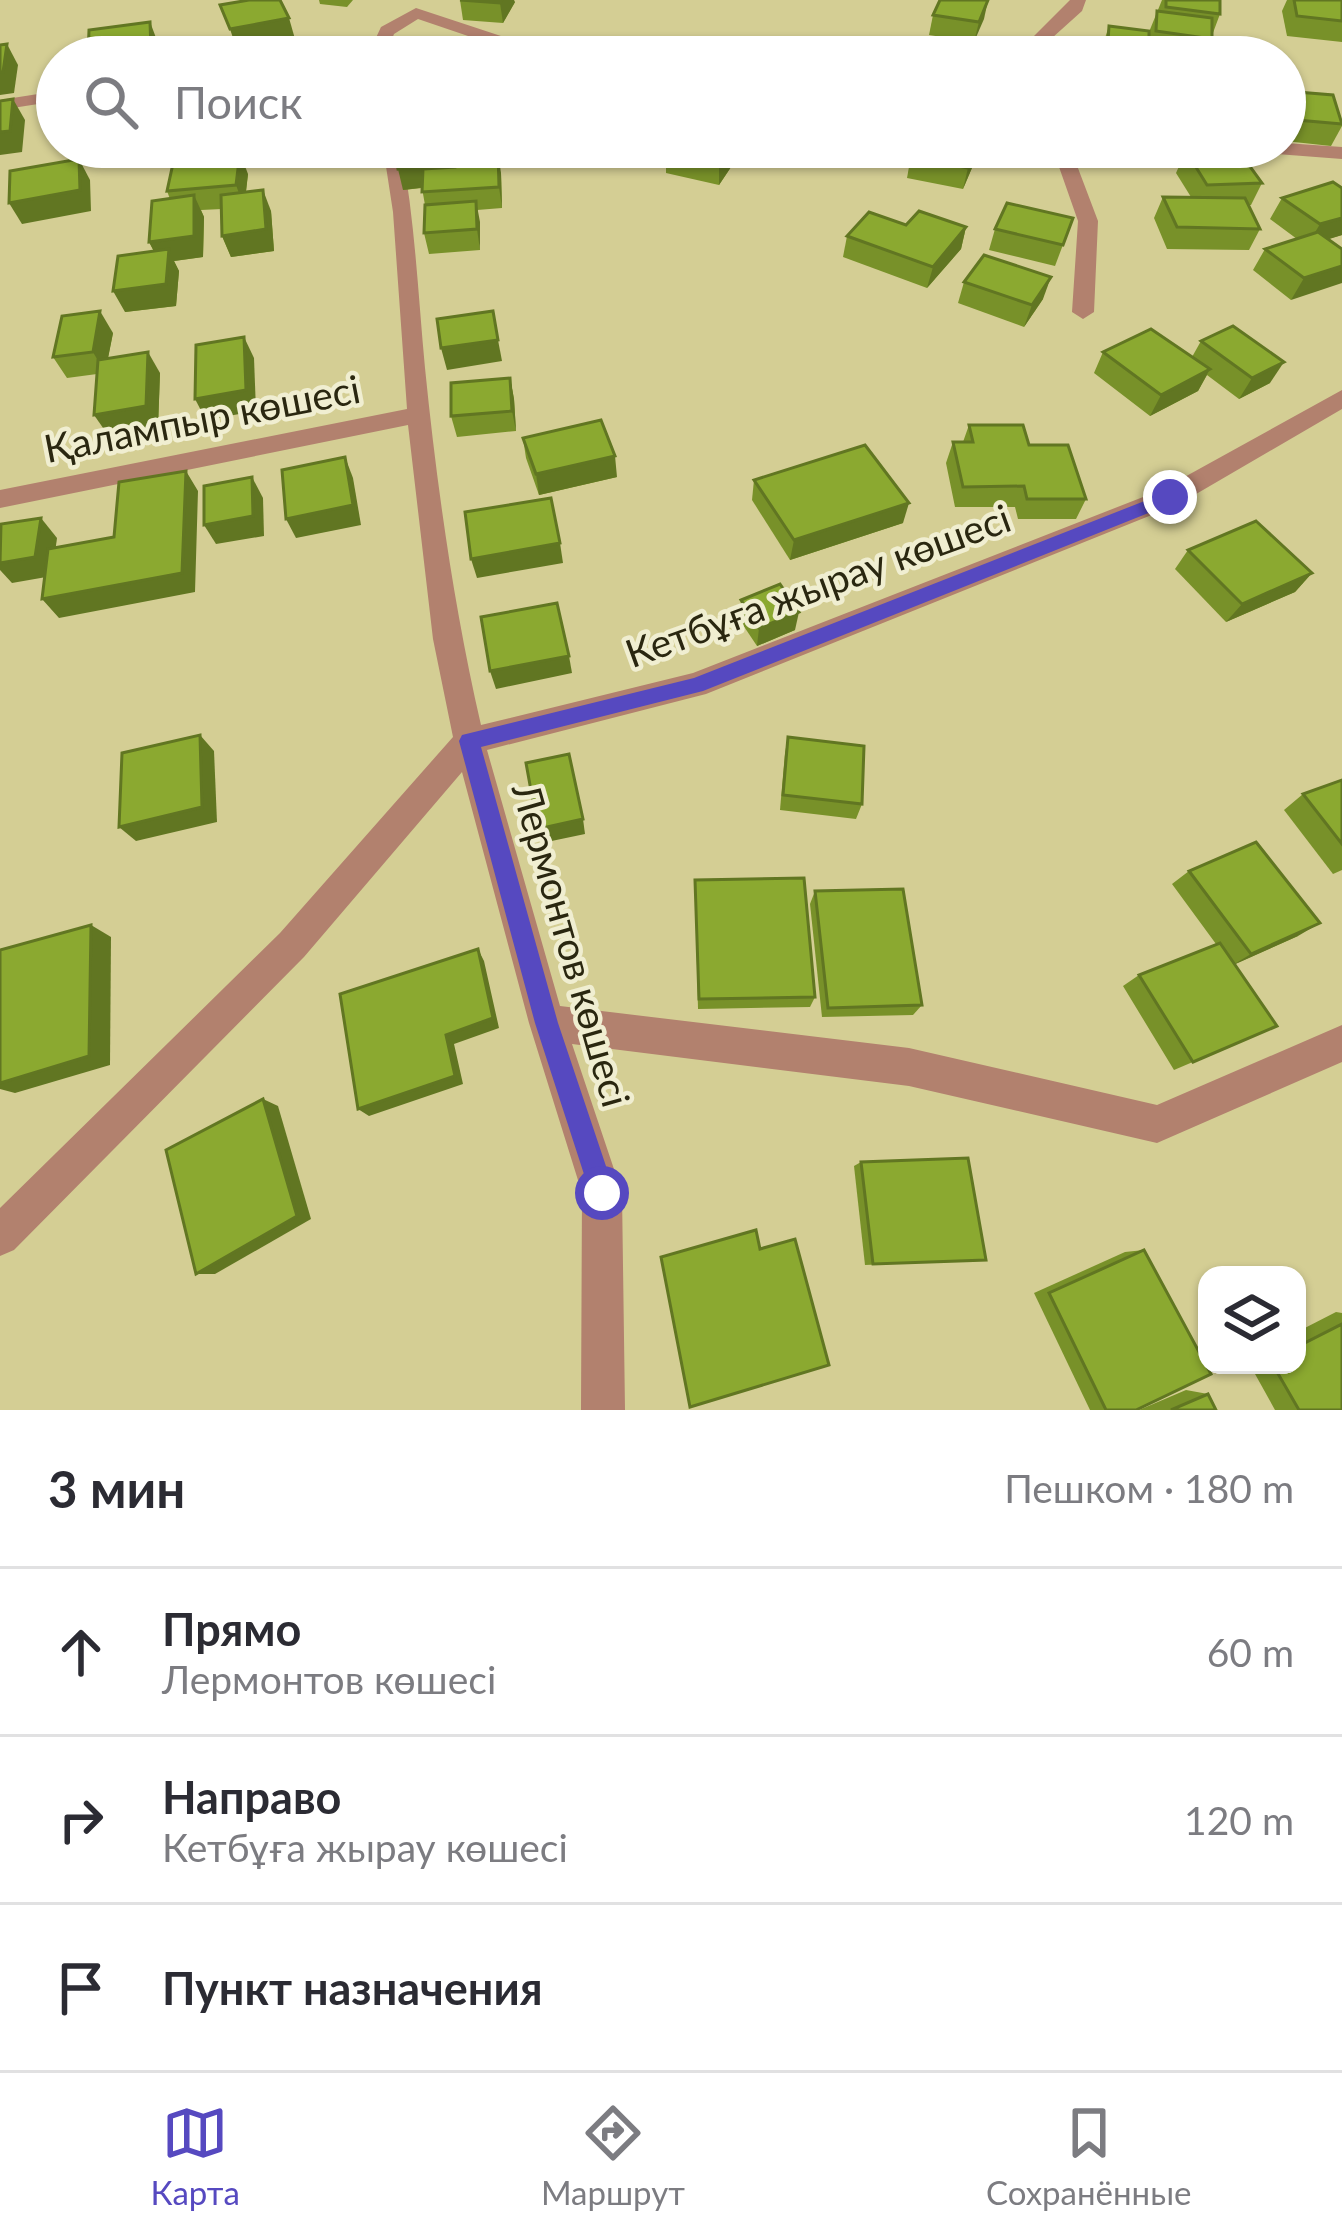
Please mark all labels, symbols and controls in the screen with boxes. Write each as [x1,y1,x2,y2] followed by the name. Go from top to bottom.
[36,36,1306,168] search box
[78,69,144,135] icon: search
[174,75,303,129] text: Поиск
[40,365,364,471] street label: Қалампыр көшесі
[1143,470,1197,524] route end
[619,494,1016,676] street label: Кетбұға жырау көшесі
[504,777,640,1112] street label: Лермонтов көшесі
[575,1166,629,1220] route start
[1198,1266,1306,1374] map controls
[1198,1266,1306,1374] button: layers
[48,1458,185,1519] text: 3 мин
[1004,1465,1294,1511] text: Пешком · 180 m
[162,1602,301,1656] text: Прямо
[48,1619,114,1685] icon: ahead
[1207,1629,1294,1675] text: 60 m
[162,1656,496,1702] text: Лермонтов көшесі
[162,1770,341,1824] text: Направо
[48,1787,114,1853] icon: right
[1184,1797,1294,1843] text: 120 m
[162,1824,568,1870] text: Кетбұға жырау көшесі
[48,1955,114,2021] icon: arrive
[162,1961,543,2015] text: Пункт назначения
[151,2100,240,2212] tab: Карта
[541,2100,685,2212] tab: Маршрут
[986,2100,1191,2212] tab: Сохранённые

